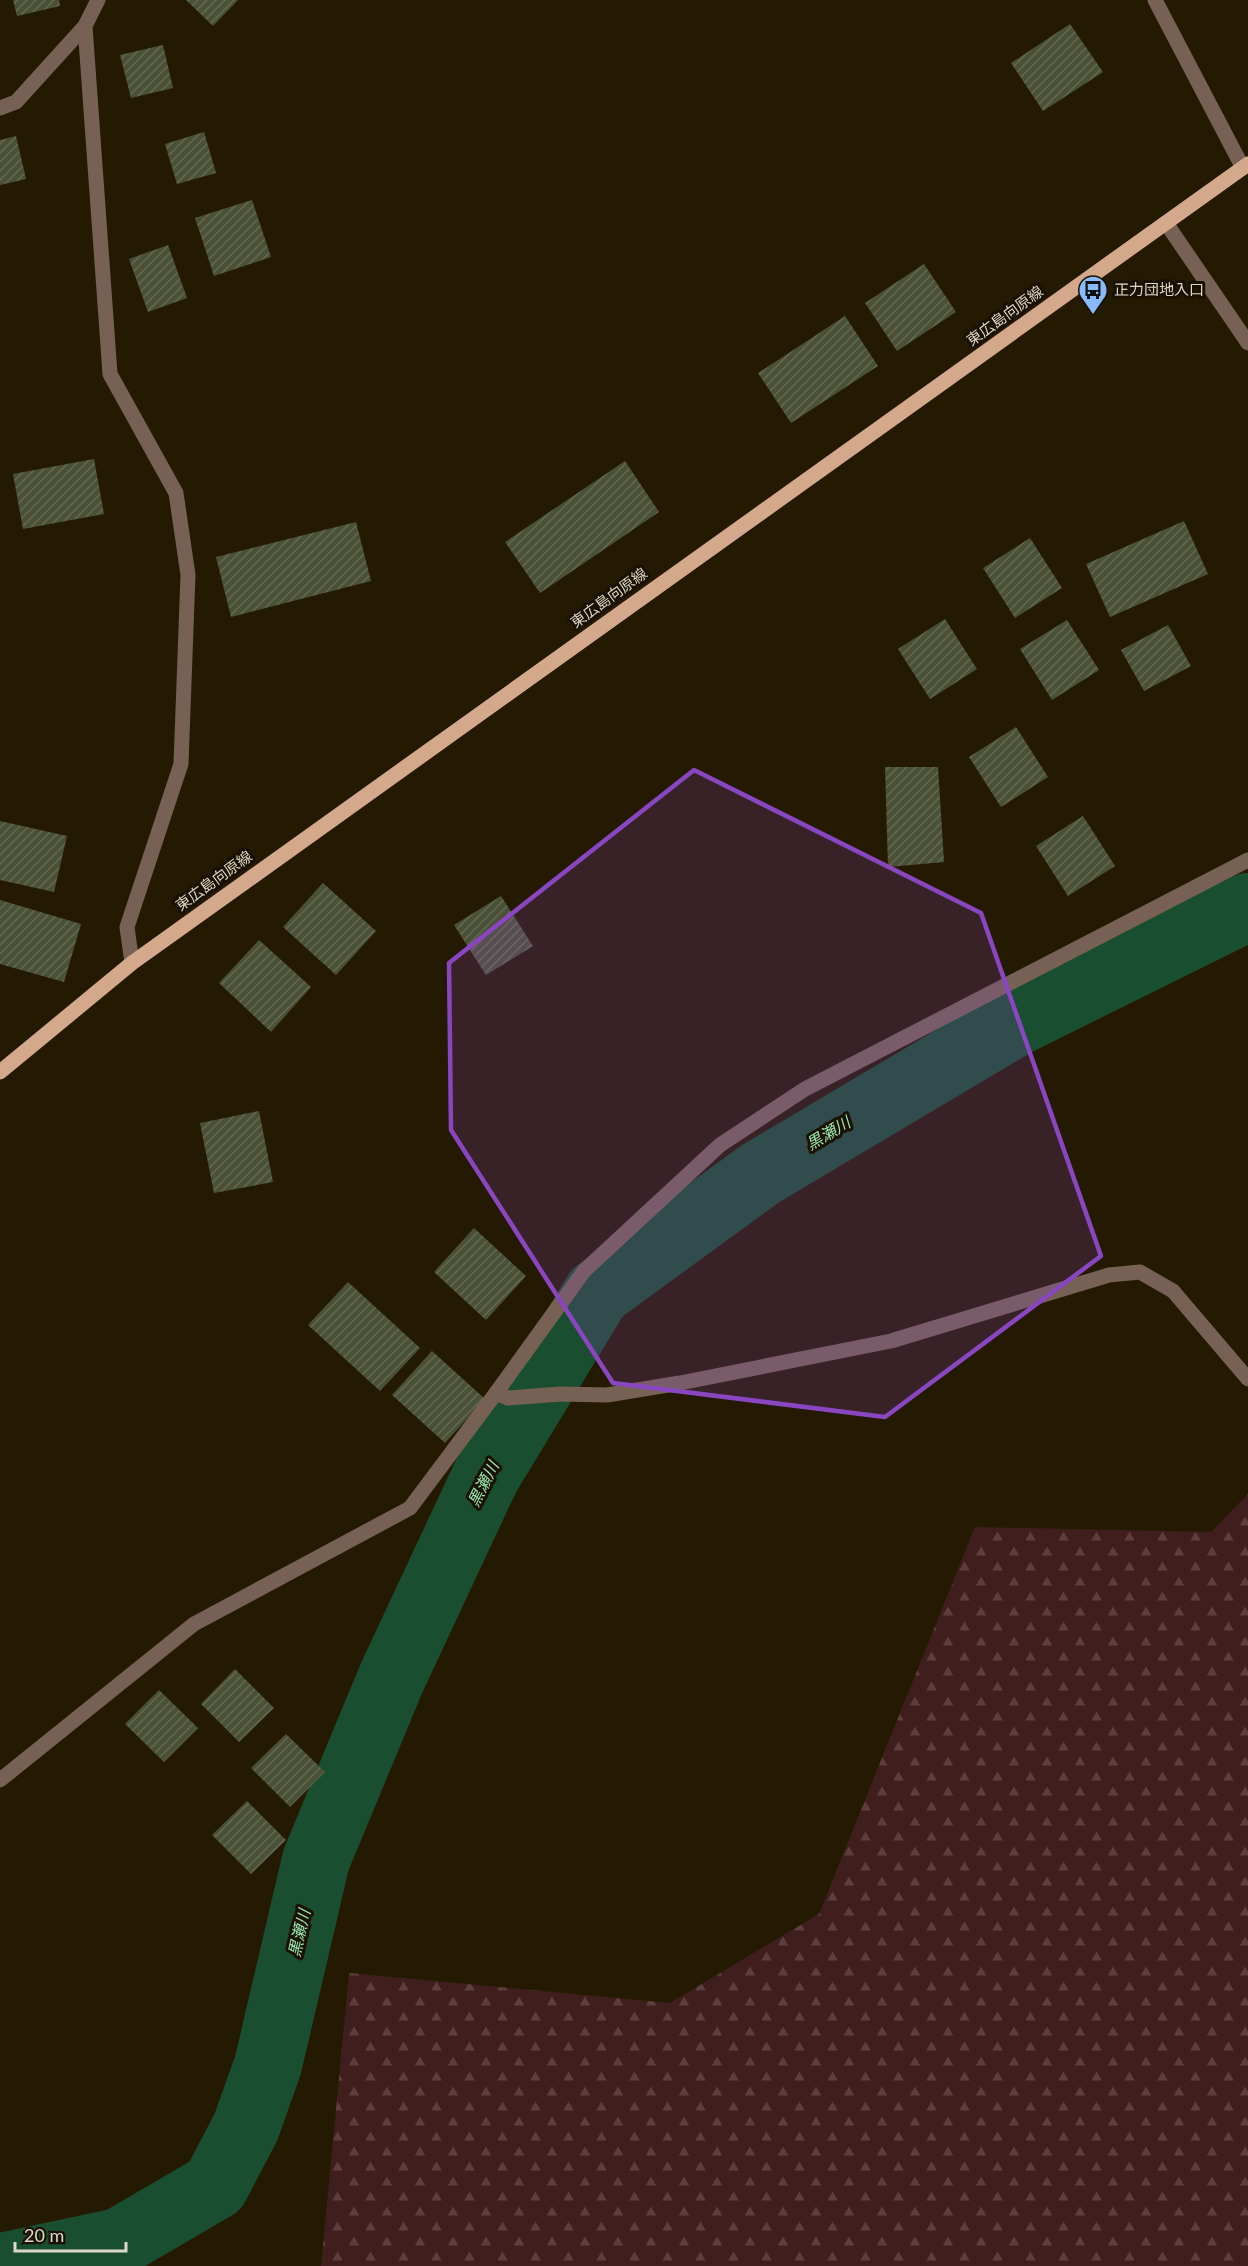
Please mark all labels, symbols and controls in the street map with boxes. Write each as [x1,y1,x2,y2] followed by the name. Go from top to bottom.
[1077,274,1109,316] bus stop icon: 正力団地入口
[1114,280,1204,298] place label: 正力団地入口
[963,281,1046,349] street label: 東広島向原線
[567,563,650,631] street label: 東広島向原線
[172,846,255,914] street label: 東広島向原線
[802,1111,855,1153] water label: 黒瀬川
[463,1456,503,1509] water label: 黒瀬川
[284,1905,314,1958] water label: 黒瀬川
[15,2215,126,2253] scale bar
[24,2224,64,2246] text: 20 m

